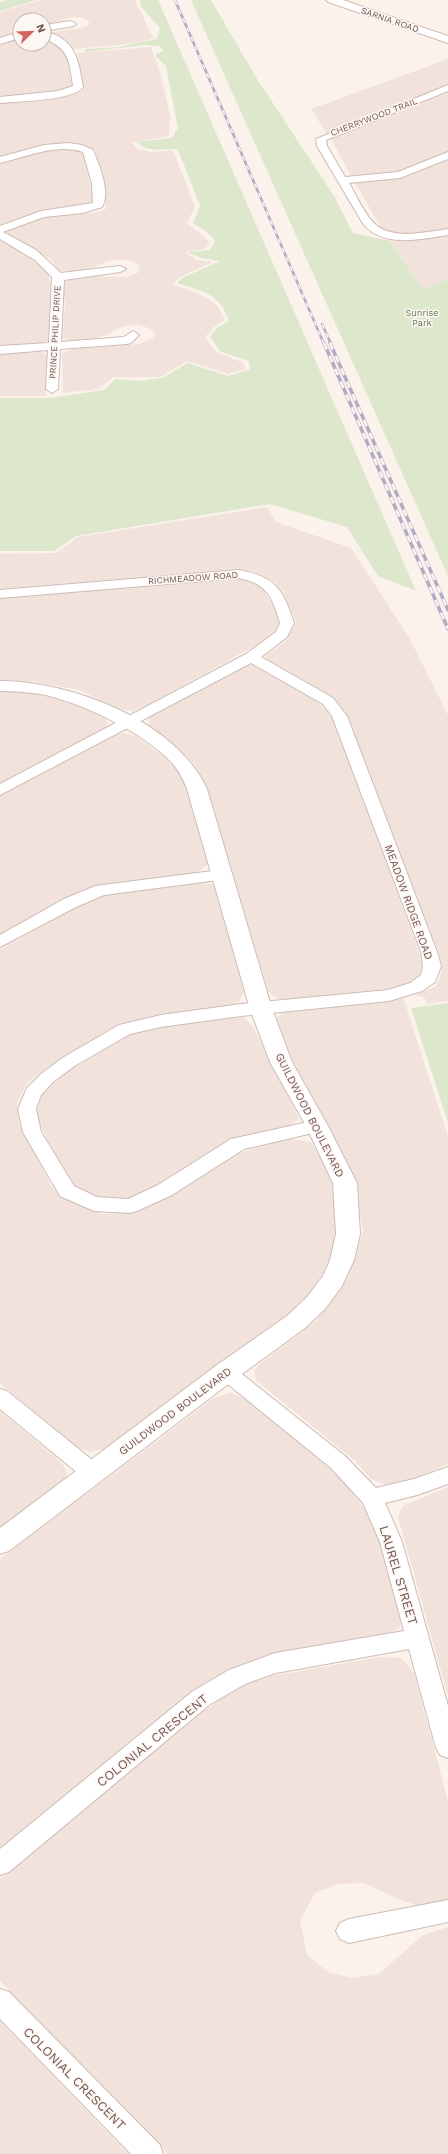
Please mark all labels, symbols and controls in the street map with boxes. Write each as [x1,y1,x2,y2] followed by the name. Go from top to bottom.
[360,5,420,35] street label: SARNIA ROAD
[12,12,52,52] north arrow
[33,22,48,35] text: N
[329,96,419,138] street label: CHERRYWOOD TRAIL
[48,285,62,379] street label: PRINCE PHILIP DRIVE
[406,308,438,328] park label: Sunrise Park
[148,570,238,586] street label: RICHMEADOW ROAD
[382,843,435,962] street label: MEADOW RIDGE ROAD
[272,1051,347,1180] street label: GUILDWOOD BOULEVARD
[116,1365,234,1458] street label: GUILDWOOD BOULEVARD
[376,1524,421,1627] street label: LAUREL STREET
[94,1691,211,1790] street label: COLONIAL CRESCENT
[20,2024,129,2133] street label: COLONIAL CRESCENT

